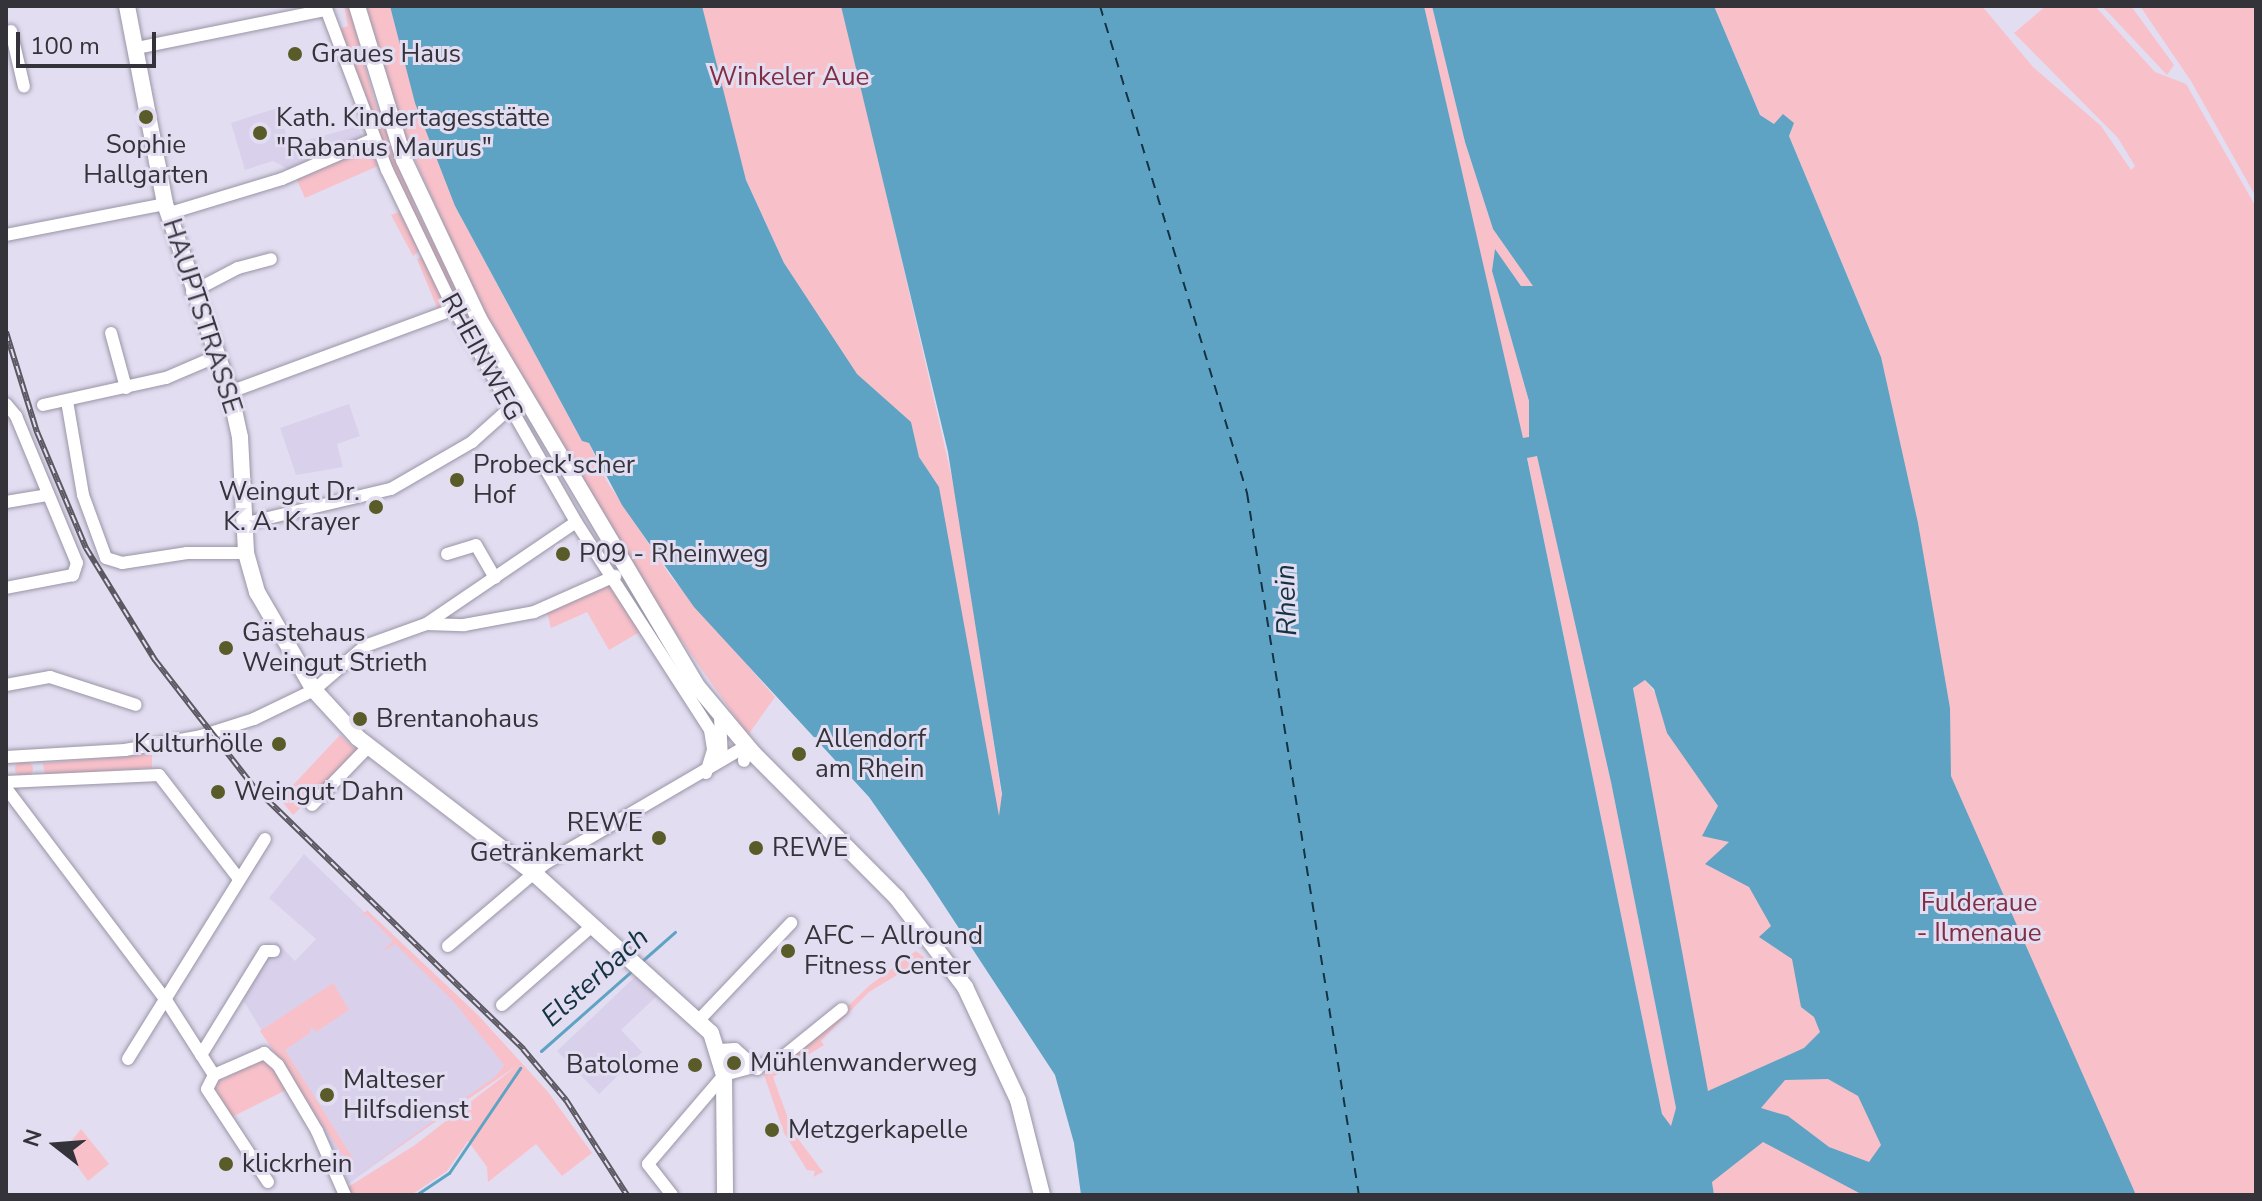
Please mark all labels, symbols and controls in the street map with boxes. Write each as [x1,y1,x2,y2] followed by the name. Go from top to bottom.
[20,16,160,66] scale bar
[30,30,100,62] text: 100 m
[311,38,461,70] place label: Graues Haus
[286,45,304,63] marker: Graues Haus
[709,61,869,93] park label: Winkeler Aue
[276,102,550,164] place label: Kath. Kindertagesstätte "Rabanus Maurus"
[137,108,155,126] marker: Sophie Hallgarten
[251,124,269,142] marker: Kath. Kindertagesstätte "Rabanus Maurus"
[83,129,209,190] place label: Sophie Hallgarten
[156,215,248,417] street label: HAUPTSTRASSE
[434,288,530,426] street label: RHEINWEG
[473,449,635,510] place label: Probeck'scher Hof
[448,471,466,489] marker: Probeck'scher Hof
[219,476,360,538] place label: Weingut Dr. K. A. Krayer
[367,498,385,516] marker: Weingut Dr. K. A. Krayer
[579,538,768,570] place label: P09 - Rheinweg
[554,545,572,563] marker: P09 - Rheinweg
[1268,563,1304,637] water label: Rhein
[242,617,427,678] place label: Gästehaus Weingut Strieth
[217,639,235,657] marker: Gästehaus Weingut Strieth
[376,703,539,735] place label: Brentanohaus
[351,710,369,728] marker: Brentanohaus
[815,723,926,784] place label: Allendorf am Rhein
[134,728,263,760] place label: Kulturhölle
[270,735,288,753] marker: Kulturhölle
[790,745,808,763] marker: Allendorf am Rhein
[234,776,404,808] place label: Weingut Dahn
[209,783,227,801] marker: Weingut Dahn
[470,807,643,868] place label: REWE Getränkemarkt
[650,829,668,847] marker: REWE Getränkemarkt
[772,832,848,864] place label: REWE
[747,839,765,857] marker: REWE
[1916,887,2042,948] park label: Fulderaue - Ilmenaue
[535,920,655,1034] water label: Elsterbach
[804,920,983,982] place label: AFC – Allround Fitness Center
[779,942,797,960] marker: AFC – Allround Fitness Center
[750,1047,978,1079] place label: Mühlenwanderweg
[566,1049,679,1081] place label: Batolome
[725,1054,743,1072] marker: Mühlenwanderweg
[686,1056,704,1074] marker: Batolome
[343,1064,469,1126] place label: Malteser Hilfsdienst
[318,1086,336,1104] marker: Malteser Hilfsdienst
[16,1105,96,1185] north arrow
[788,1114,968,1146] place label: Metzgerkapelle
[763,1121,781,1139] marker: Metzgerkapelle
[16,1126,50,1150] text: N
[242,1148,352,1180] place label: klickrhein
[217,1155,235,1173] marker: klickrhein

